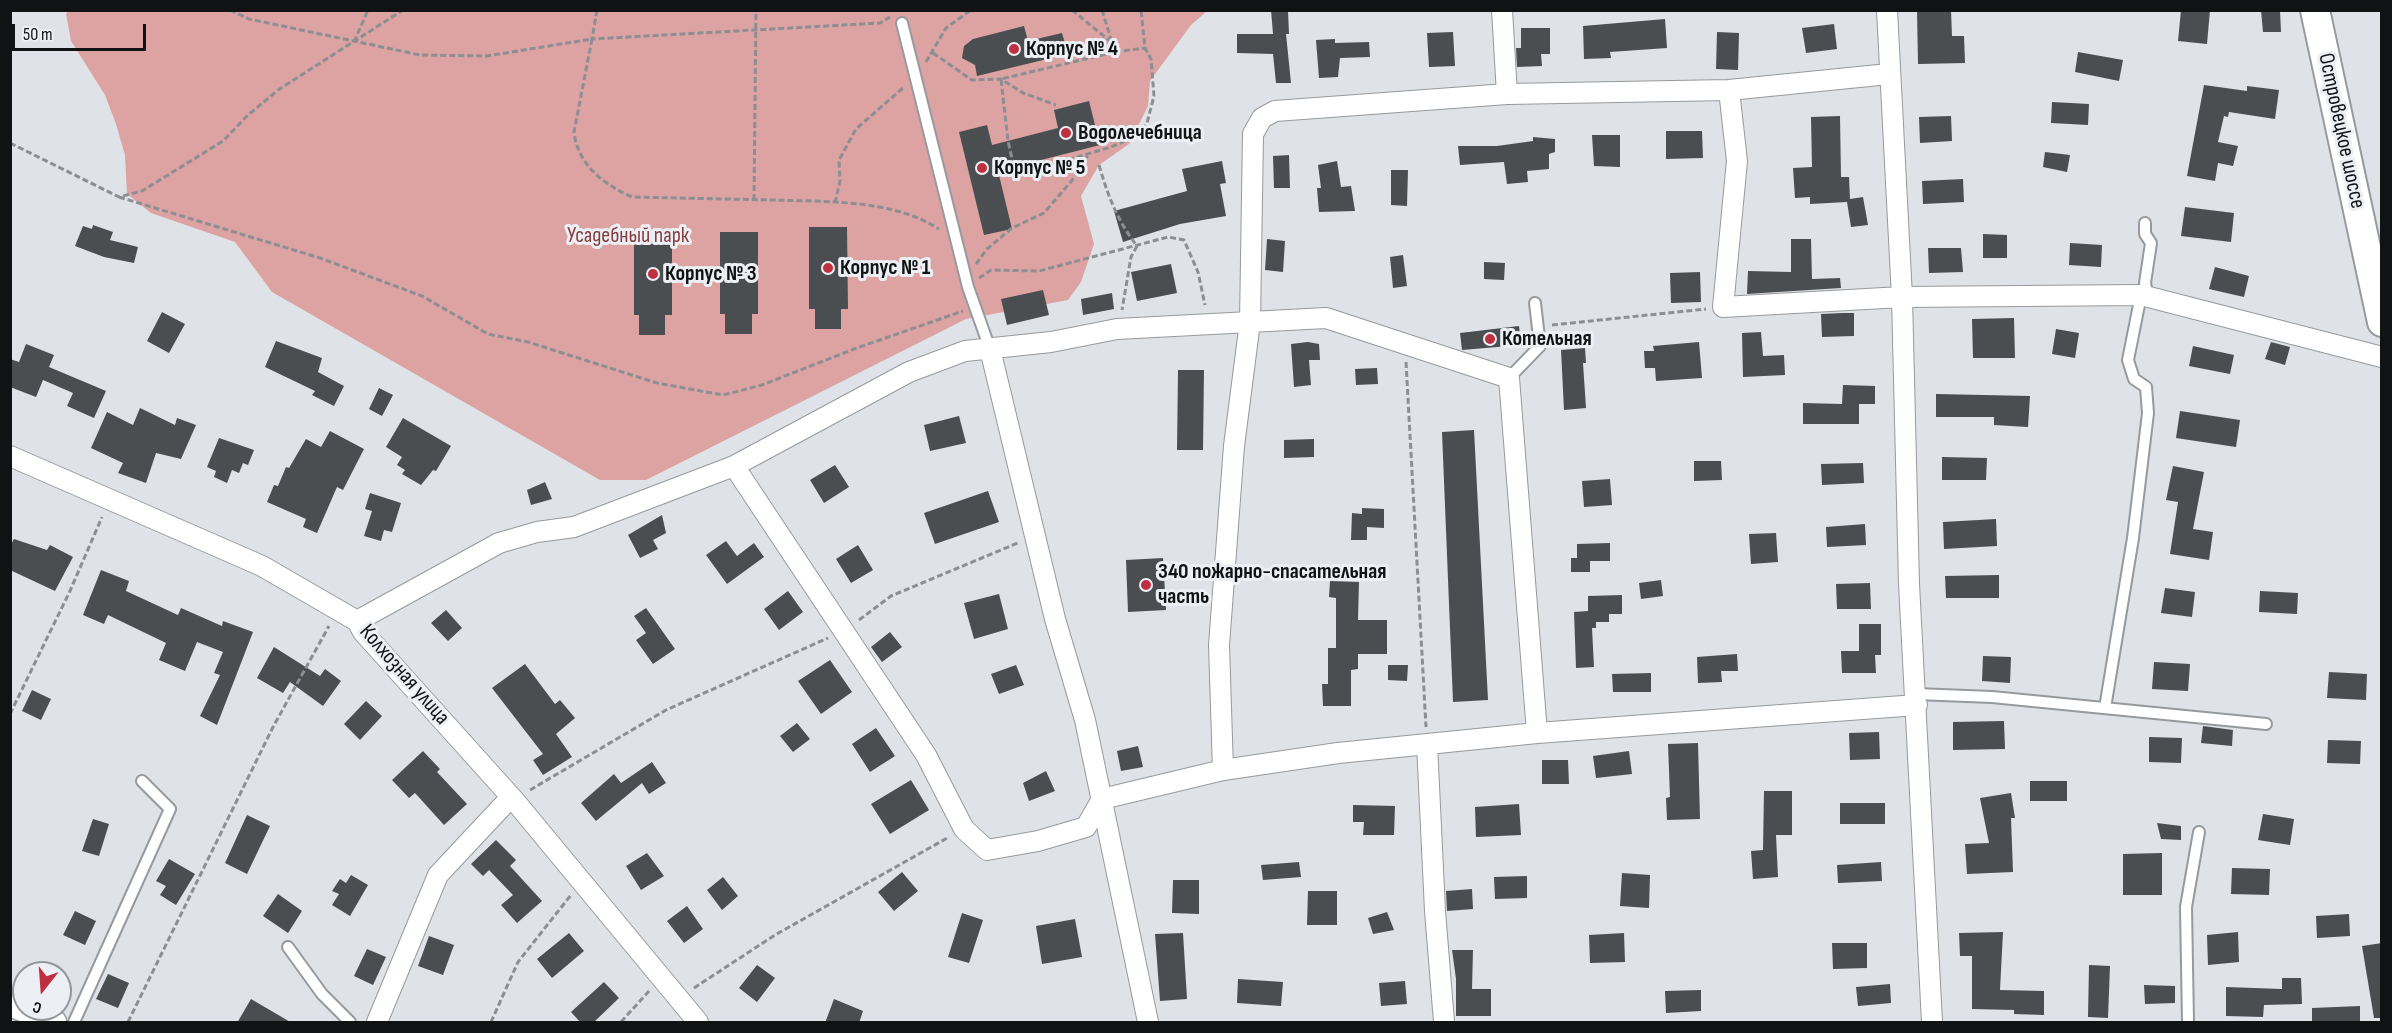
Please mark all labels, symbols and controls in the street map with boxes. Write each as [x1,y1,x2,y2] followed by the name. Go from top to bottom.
[15,12,148,50] scale bar
[23,24,53,45] text: 50 m
[1026,36,1118,62] place label: Корпус № 4
[1007,42,1021,56] marker: Корпус № 4
[2312,51,2370,211] street label: Островецкое шоссе
[1078,120,1202,146] place label: Водолечебница
[1059,126,1073,140] marker: Водолечебница
[994,155,1086,181] place label: Корпус № 5
[975,161,989,175] marker: Корпус № 5
[567,223,689,249] park label: Усадебный парк
[840,255,930,281] place label: Корпус № 1
[665,261,757,287] place label: Корпус № 3
[821,261,835,275] marker: Корпус № 1
[646,267,660,281] marker: Корпус № 3
[1502,326,1592,352] place label: Котельная
[1483,332,1497,346] marker: Котельная
[1158,559,1386,610] place label: 340 пожарно-спасательная часть
[1139,578,1153,592] marker: 340 пожарно-спасательная часть
[353,619,455,731] street label: Колхозная улица
[12,961,72,1021] north arrow
[30,996,44,1017] text: С

